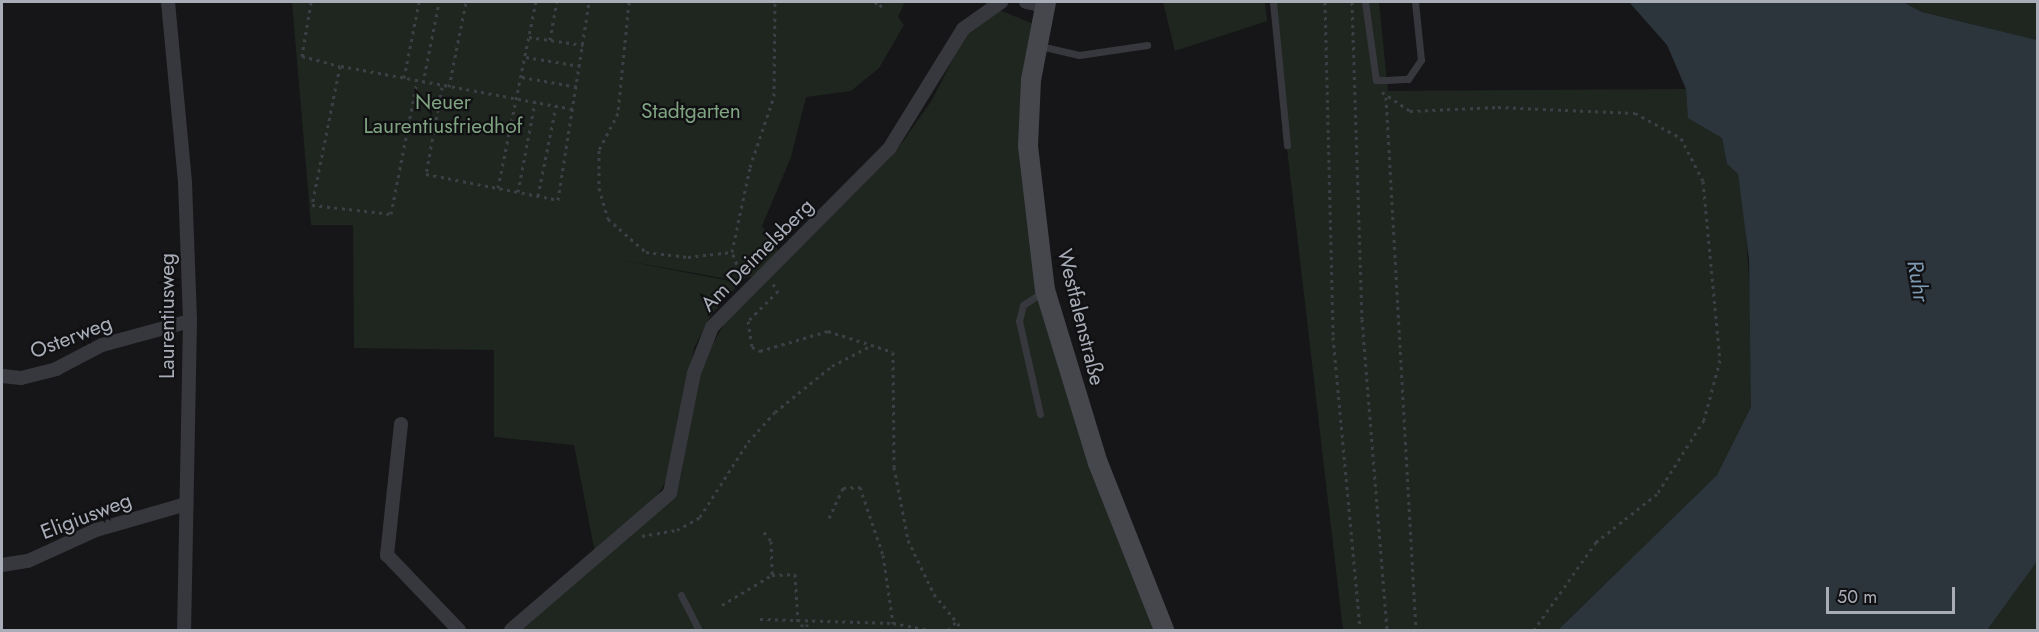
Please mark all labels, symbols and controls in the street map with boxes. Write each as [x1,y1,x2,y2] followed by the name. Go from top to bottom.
[363,89,523,139] park label: Neuer Laurentiusfriedhof
[641,98,741,124] park label: Stadtgarten
[695,193,819,317] street label: Am Deimelsberg
[1052,246,1110,388] street label: Westfalenstraße
[154,253,180,379] street label: Laurentiusweg
[1901,258,1935,304] water label: Ruhr
[27,310,115,364] street label: Osterweg
[37,487,135,545] street label: Eligiusweg
[1829,575,1958,613] scale bar
[1837,584,1877,610] text: 50 m

